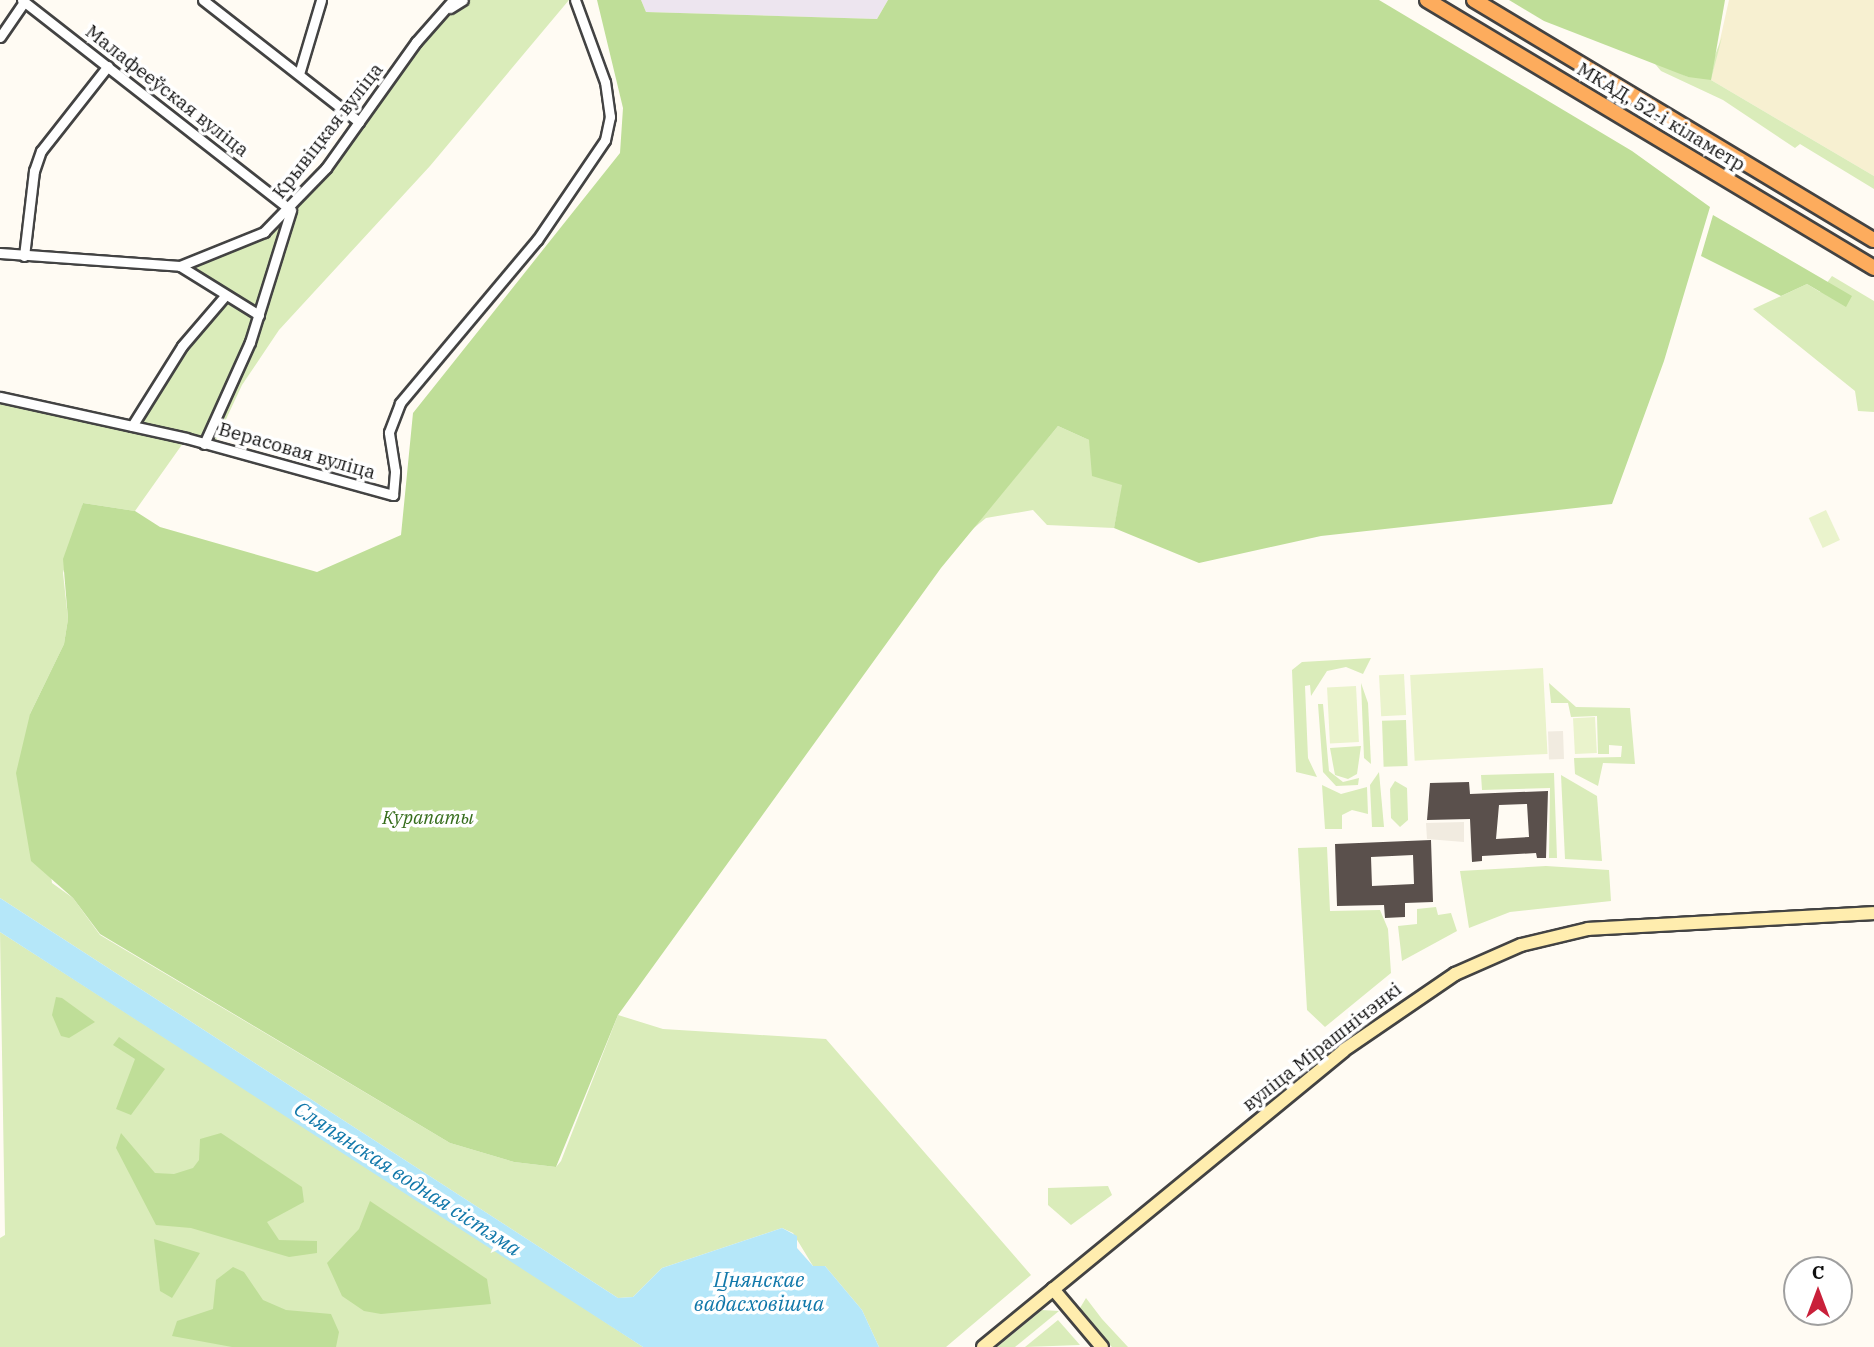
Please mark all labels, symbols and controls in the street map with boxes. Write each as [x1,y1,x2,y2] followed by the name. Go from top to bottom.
[81,20,253,162] street label: Малафееўская вуліца
[1573,58,1749,176] street label: МКАД, 52-і кіламетр
[268,59,388,203] street label: Крывіцкая вуліца
[216,418,378,484] street label: Верасовая вуліца
[382,807,474,829] park label: Курапаты
[1238,978,1406,1116] street label: вуліца Мірашнічэнкі
[290,1095,526,1261] water label: Сляпянская водная сістэма
[1783,1256,1853,1326] north arrow
[1812,1260,1824,1284] text: С
[694,1266,824,1316] water label: Цнянскае вадасховішча

